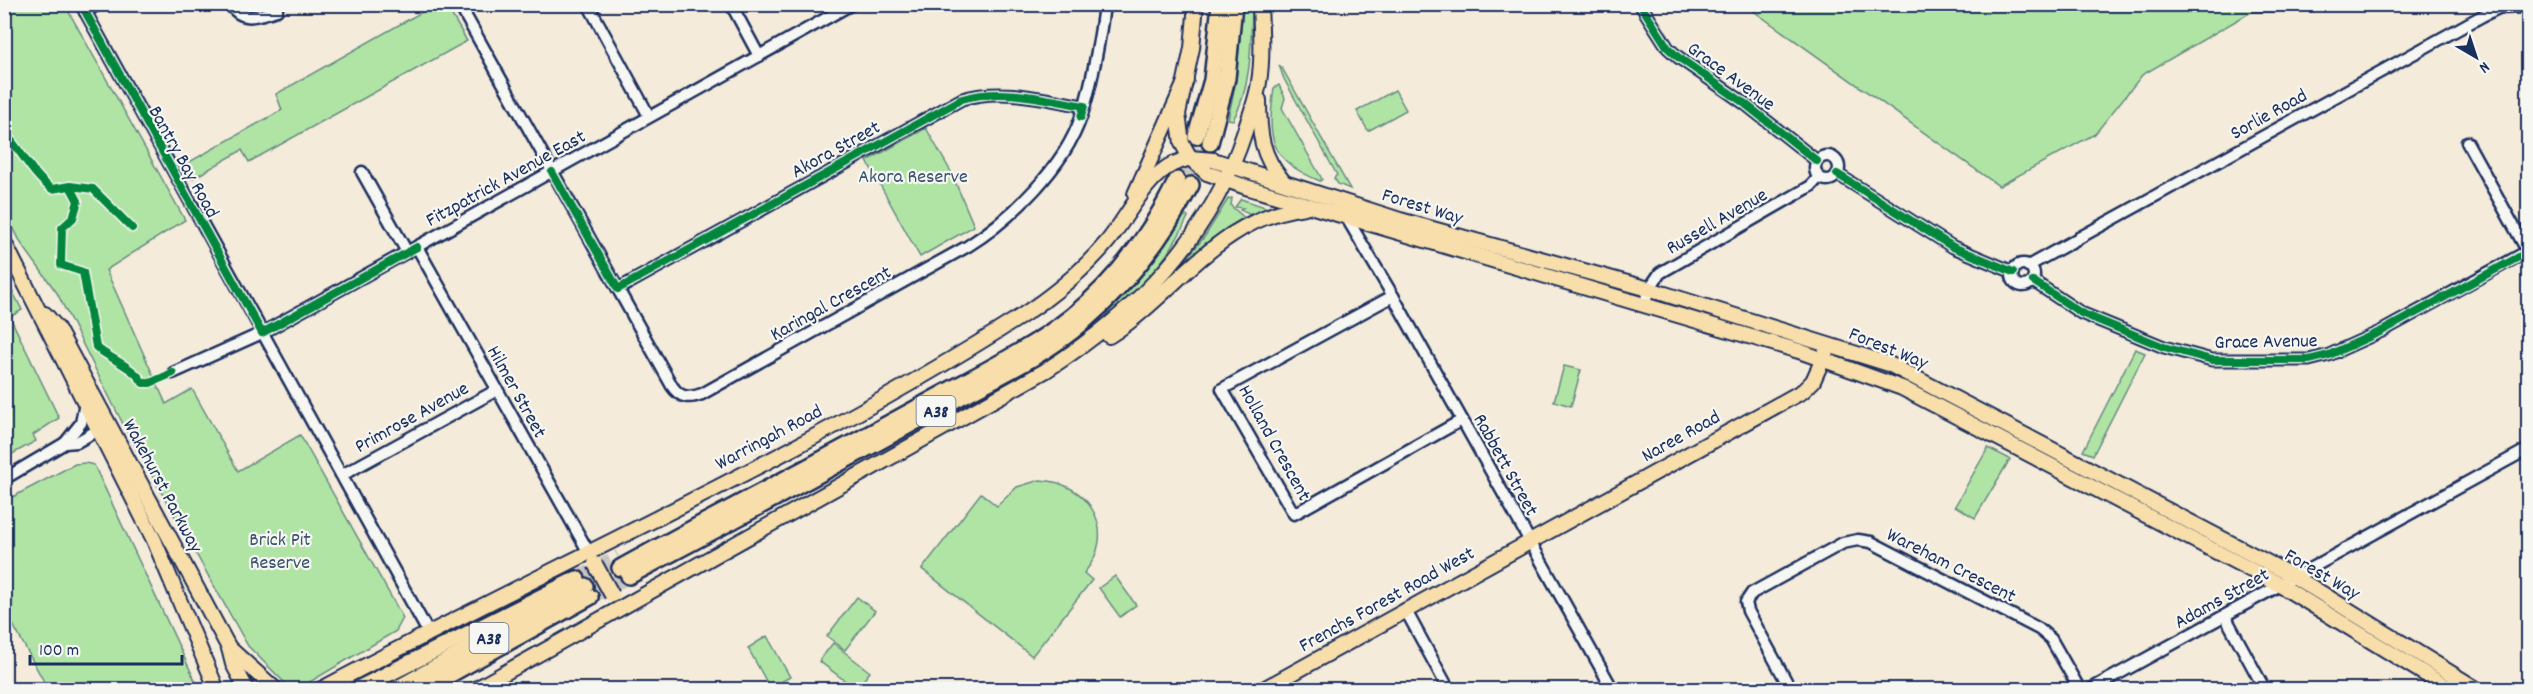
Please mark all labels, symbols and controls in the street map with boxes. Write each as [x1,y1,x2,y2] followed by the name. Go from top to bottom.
[2446,27,2506,87] north arrow
[1680,36,1780,119] street label: Grace Avenue
[2473,55,2494,78] text: N
[2226,83,2313,148] street label: Sorlie Road
[140,101,225,224] street label: Bantry Bay Road
[787,115,886,187] street label: Akora Street
[421,124,592,235] street label: Fitzpatrick Avenue East
[858,164,968,192] park label: Akora Reserve
[1378,182,1467,234] street label: Forest Way
[1662,182,1774,263] street label: Russell Avenue
[766,260,897,349] street label: Karingal Crescent
[1844,321,1933,379] street label: Forest Way
[2214,328,2318,358] street label: Grace Avenue
[478,341,552,444] street label: Hilmer Street
[350,376,475,462] street label: Primrose Avenue
[1230,380,1317,507] street label: Holland Crescent
[916,396,956,426] road number: A38
[711,399,828,479] street label: Warringah Road
[1637,404,1726,471] street label: Naree Road
[1465,409,1544,522] street label: Rabbett Street
[114,415,209,559] street label: Wakehurst Parkway
[1881,522,2020,611] street label: Wareham Crescent
[249,527,311,578] park label: Brick Pit Reserve
[1294,541,1480,661] street label: Frenchs Forest Road West
[2278,543,2365,609] street label: Forest Way
[2170,562,2275,637] street label: Adams Street
[470,623,508,653] road number: A38
[30,628,182,666] scale bar
[39,639,79,664] text: 100 m

